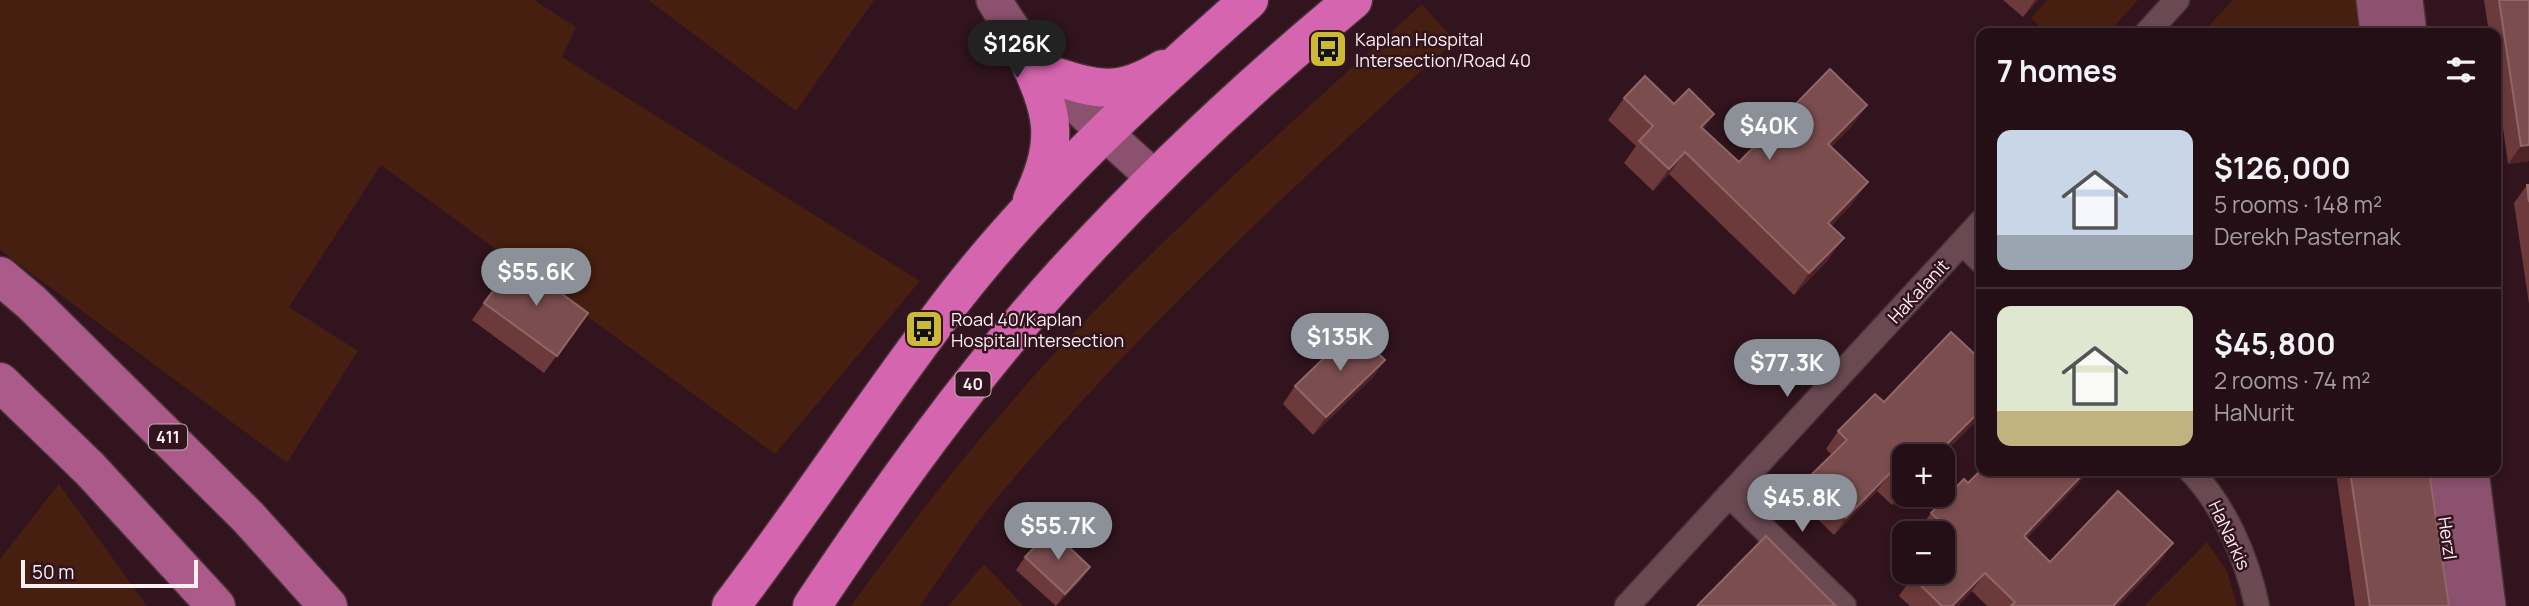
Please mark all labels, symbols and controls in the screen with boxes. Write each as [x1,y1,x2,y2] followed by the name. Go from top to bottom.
[968,20,1066,80] pin: $126K
[983,27,1051,59] text: $126K
[1355,27,1531,72] place label: Kaplan Hospital Intersection/Road 40
[1307,28,1349,70] bus stop icon: Kaplan Hospital Intersection/Road 40
[1997,50,2117,91] text: 7 homes
[2442,51,2480,89] icon: filters
[1728,102,1810,162] pin: $40K
[1740,109,1798,141] text: $40K
[2214,147,2351,188] text: $126,000
[2053,158,2137,242] icon: home
[2214,188,2382,220] text: 5 rooms · 148 m²
[2214,220,2401,252] text: Derekh Pasternak
[479,248,593,308] pin: $55.6K
[1882,254,1954,328] street label: HaKalanit
[497,255,575,287] text: $55.6K
[951,307,1124,352] place label: Road 40/Kaplan Hospital Intersection
[903,308,945,350] bus stop icon: Road 40/Kaplan Hospital Intersection
[1291,314,1389,373] pin: $135K
[1307,320,1373,352] text: $135K
[2214,323,2336,364] text: $45,800
[2053,334,2137,418] icon: home
[1730,340,1844,399] pin: $77.3K
[1750,346,1824,378] text: $77.3K
[2214,364,2370,396] text: 2 rooms · 74 m²
[956,372,990,396] road number: 40
[2214,396,2295,428] text: HaNurit
[149,424,187,450] road number: 411
[1892,444,1955,584] map controls
[1892,444,1955,507] button: +
[1745,475,1859,534] pin: $45.8K
[1763,481,1841,513] text: $45.8K
[2204,497,2256,573] street label: HaNarkis
[1001,503,1115,562] pin: $55.7K
[1020,509,1096,541] text: $55.7K
[2433,515,2463,561] street label: Herzl
[1892,521,1955,584] button: −
[21,557,198,589] scale bar
[32,559,74,585] text: 50 m

